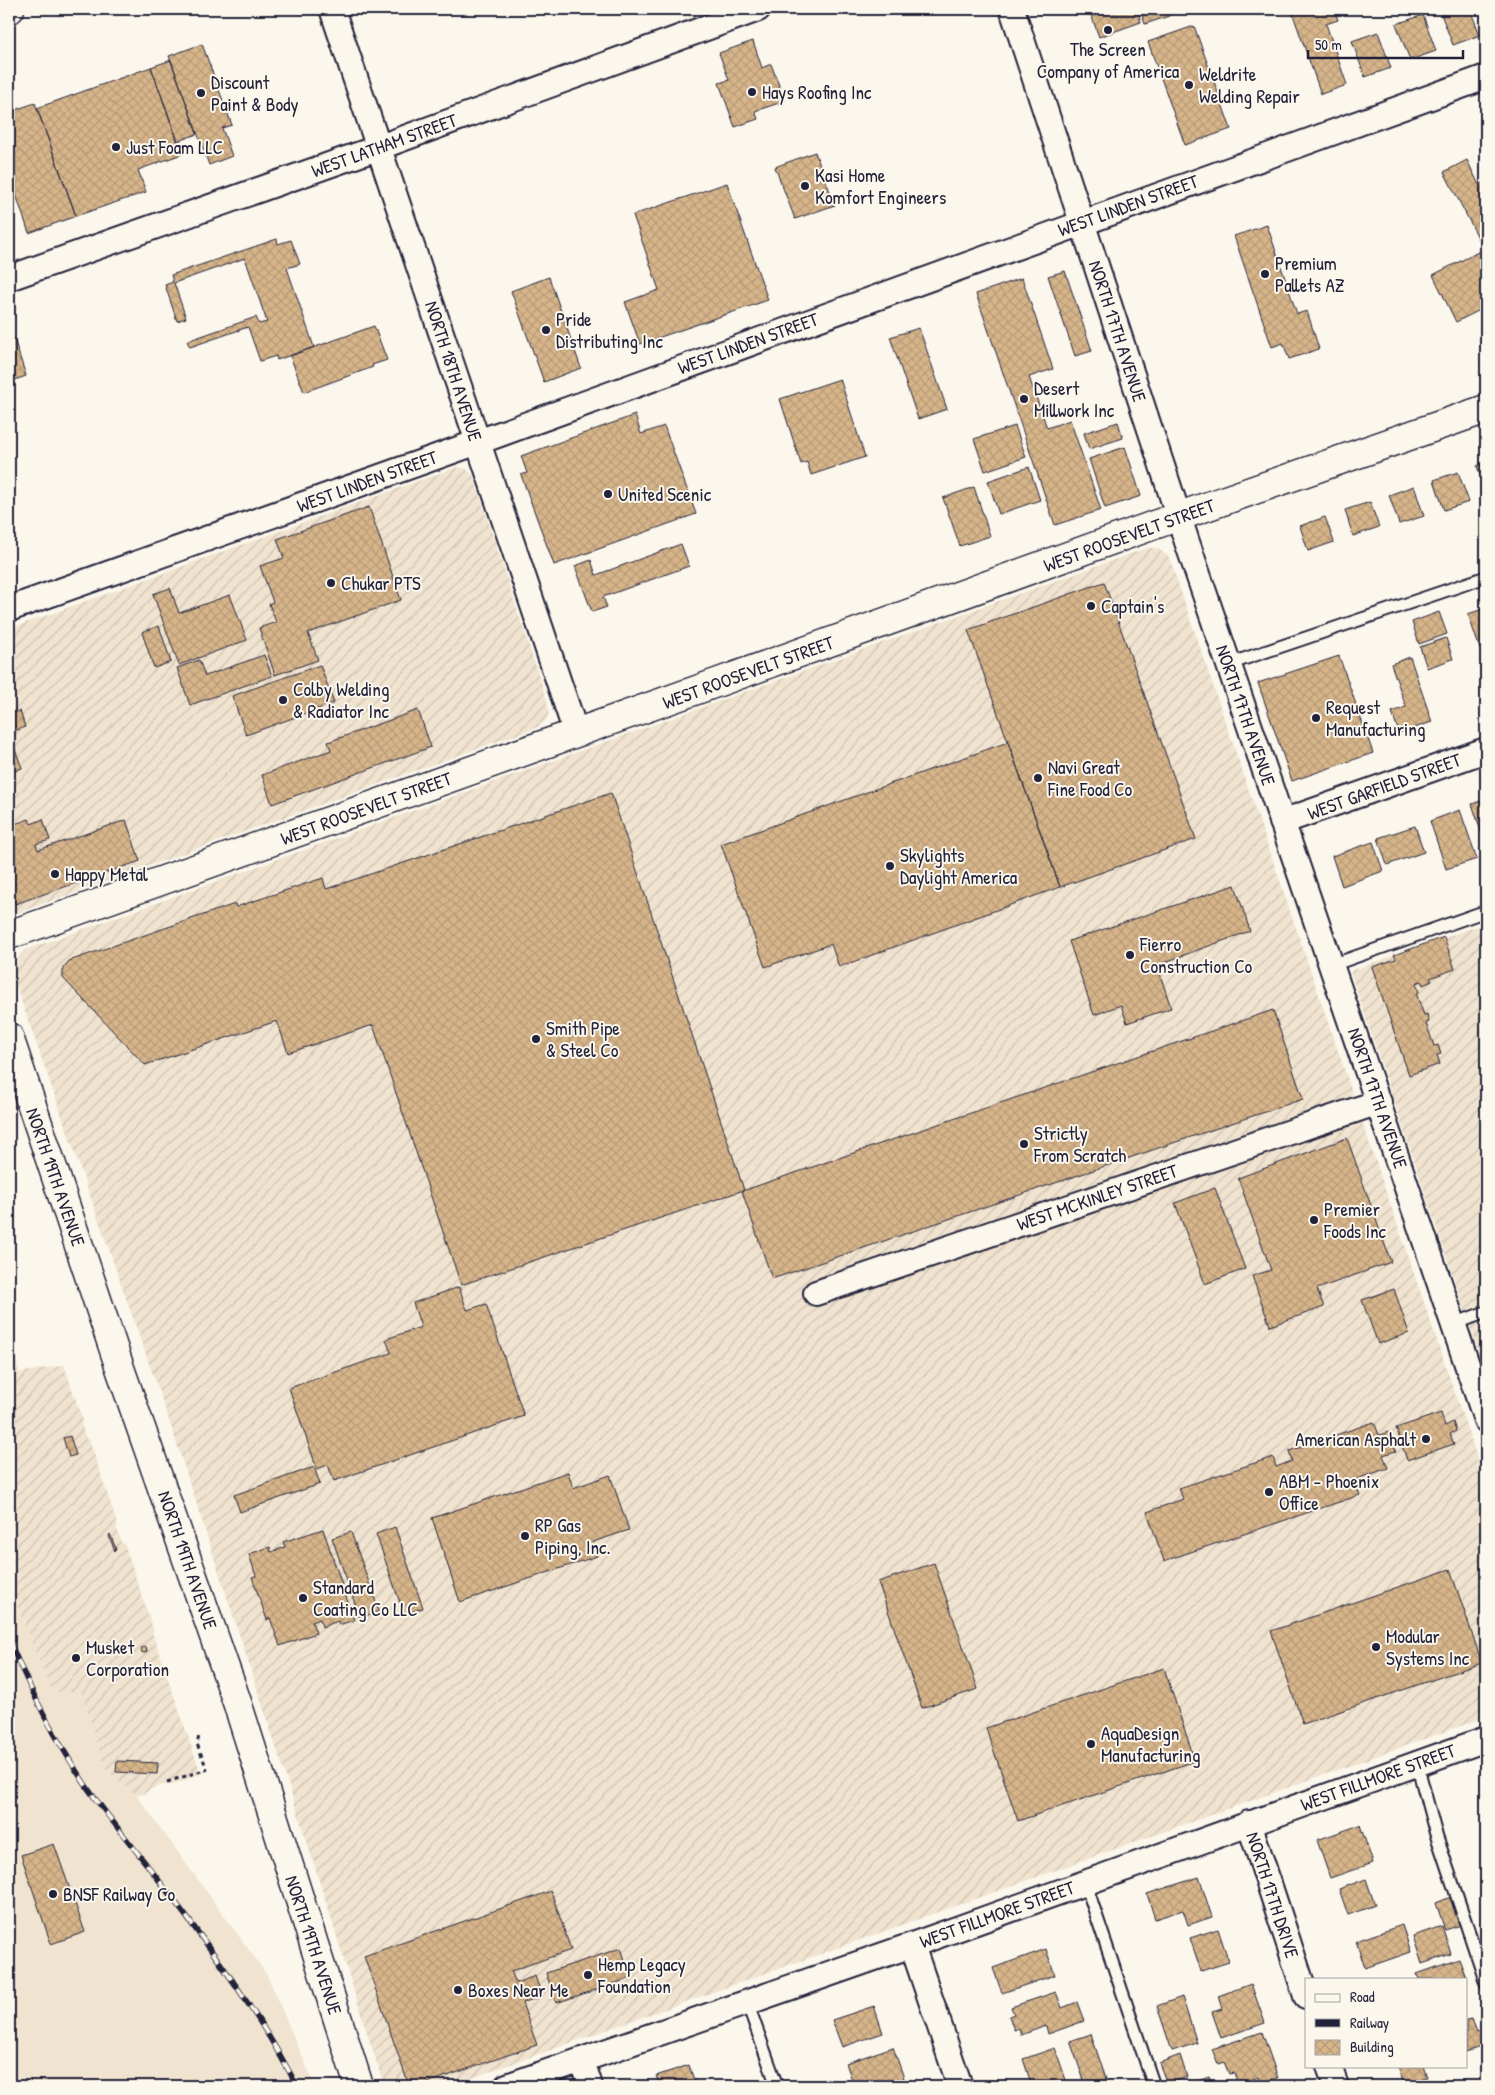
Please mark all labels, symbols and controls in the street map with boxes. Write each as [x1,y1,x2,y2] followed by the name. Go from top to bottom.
[1102,24,1114,36] marker: The Screen Company of America
[1308,28,1462,60] scale bar
[1315,34,1342,55] text: 50 m
[1037,36,1180,84] place label: The Screen Company of America
[1199,61,1300,109] place label: Weldrite Welding Repair
[211,69,299,117] place label: Discount Paint & Body
[762,79,872,105] place label: Hays Roofing Inc
[1183,79,1195,91] marker: Weldrite Welding Repair
[746,86,758,98] marker: Hays Roofing Inc
[195,87,207,99] marker: Discount Paint & Body
[308,106,461,183] street label: WEST LATHAM STREET
[126,134,223,160] place label: Just Foam LLC
[110,141,122,153] marker: Just Foam LLC
[815,162,946,210] place label: Kasi Home Komfort Engineers
[1054,167,1203,242] street label: WEST LINDEN STREET
[799,180,811,192] marker: Kasi Home Komfort Engineers
[1275,250,1345,298] place label: Premium Pallets AZ
[1083,257,1153,406] street label: NORTH 17TH AVENUE
[1259,268,1271,280] marker: Premium Pallets AZ
[419,298,489,445] street label: NORTH 18TH AVENUE
[674,305,823,380] street label: WEST LINDEN STREET
[556,306,663,354] place label: Pride Distributing Inc
[540,324,552,336] marker: Pride Distributing Inc
[1034,375,1115,423] place label: Desert Millwork Inc
[1018,393,1030,405] marker: Desert Millwork Inc
[293,443,442,518] street label: WEST LINDEN STREET
[618,481,712,507] place label: United Scenic
[602,488,614,500] marker: United Scenic
[1040,492,1219,578] street label: WEST ROOSEVELT STREET
[341,570,421,596] place label: Chukar PTS
[325,577,337,589] marker: Chukar PTS
[1101,593,1164,619] place label: Captain's
[1085,600,1097,612] marker: Captain's
[659,629,838,715] street label: WEST ROOSEVELT STREET
[1210,641,1282,789] street label: NORTH 17TH AVENUE
[293,676,390,724] place label: Colby Welding & Radiator Inc
[277,694,289,706] marker: Colby Welding & Radiator Inc
[1326,694,1425,742] place label: Request Manufacturing
[1310,712,1322,724] marker: Request Manufacturing
[1304,746,1465,826] street label: WEST GARFIELD STREET
[1047,754,1133,802] place label: Navi Great Fine Food Co
[277,765,456,851] street label: WEST ROOSEVELT STREET
[1032,772,1044,784] marker: Navi Great Fine Food Co
[900,842,1018,890] place label: Skylights Daylight America
[884,860,896,872] marker: Skylights Daylight America
[65,861,149,887] place label: Happy Metal
[49,868,61,880] marker: Happy Metal
[1139,931,1253,979] place label: Fierro Construction Co
[1124,949,1136,961] marker: Fierro Construction Co
[546,1015,620,1063] place label: Smith Pipe & Steel Co
[1342,1024,1414,1172] street label: NORTH 17TH AVENUE
[530,1033,542,1045] marker: Smith Pipe & Steel Co
[20,1104,92,1250] street label: NORTH 19TH AVENUE
[1033,1120,1126,1168] place label: Strictly From Scratch
[1018,1138,1030,1150] marker: Strictly From Scratch
[1013,1157,1182,1237] street label: WEST MCKINLEY STREET
[1323,1196,1387,1244] place label: Premier Foods Inc
[1308,1214,1320,1226] marker: Premier Foods Inc
[1295,1426,1416,1452] place label: American Asphalt
[1420,1433,1432,1445] marker: American Asphalt
[1279,1468,1379,1516] place label: ABM - Phoenix Office
[1263,1486,1275,1498] marker: ABM - Phoenix Office
[152,1487,224,1633] street label: NORTH 19TH AVENUE
[535,1512,611,1560] place label: RP Gas Piping, Inc.
[519,1530,531,1542] marker: RP Gas Piping, Inc.
[313,1574,418,1622] place label: Standard Coating Co LLC
[297,1592,309,1604] marker: Standard Coating Co LLC
[1386,1623,1470,1671] place label: Modular Systems Inc
[86,1634,169,1682] place label: Musket Corporation
[1370,1641,1382,1653] marker: Modular Systems Inc
[70,1652,82,1664] marker: Musket Corporation
[1101,1720,1200,1768] place label: AquaDesign Manufacturing
[1297,1737,1460,1817] street label: WEST FILLMORE STREET
[1085,1738,1097,1750] marker: AquaDesign Manufacturing
[1240,1829,1306,1962] street label: NORTH 17TH DRIVE
[279,1872,349,2018] street label: NORTH 19TH AVENUE
[916,1874,1079,1954] street label: WEST FILLMORE STREET
[63,1881,175,1907] place label: BNSF Railway Co
[47,1888,59,1900] marker: BNSF Railway Co
[597,1951,686,1999] place label: Hemp Legacy Foundation
[582,1969,594,1981] marker: Hemp Legacy Foundation
[468,1977,569,2003] place label: Boxes Near Me
[1305,1978,1468,2068] legend
[452,1984,464,1996] marker: Boxes Near Me
[1350,1986,1375,2007] text: Road
[1350,2012,1389,2033] text: Railway
[1350,2036,1394,2057] text: Building

